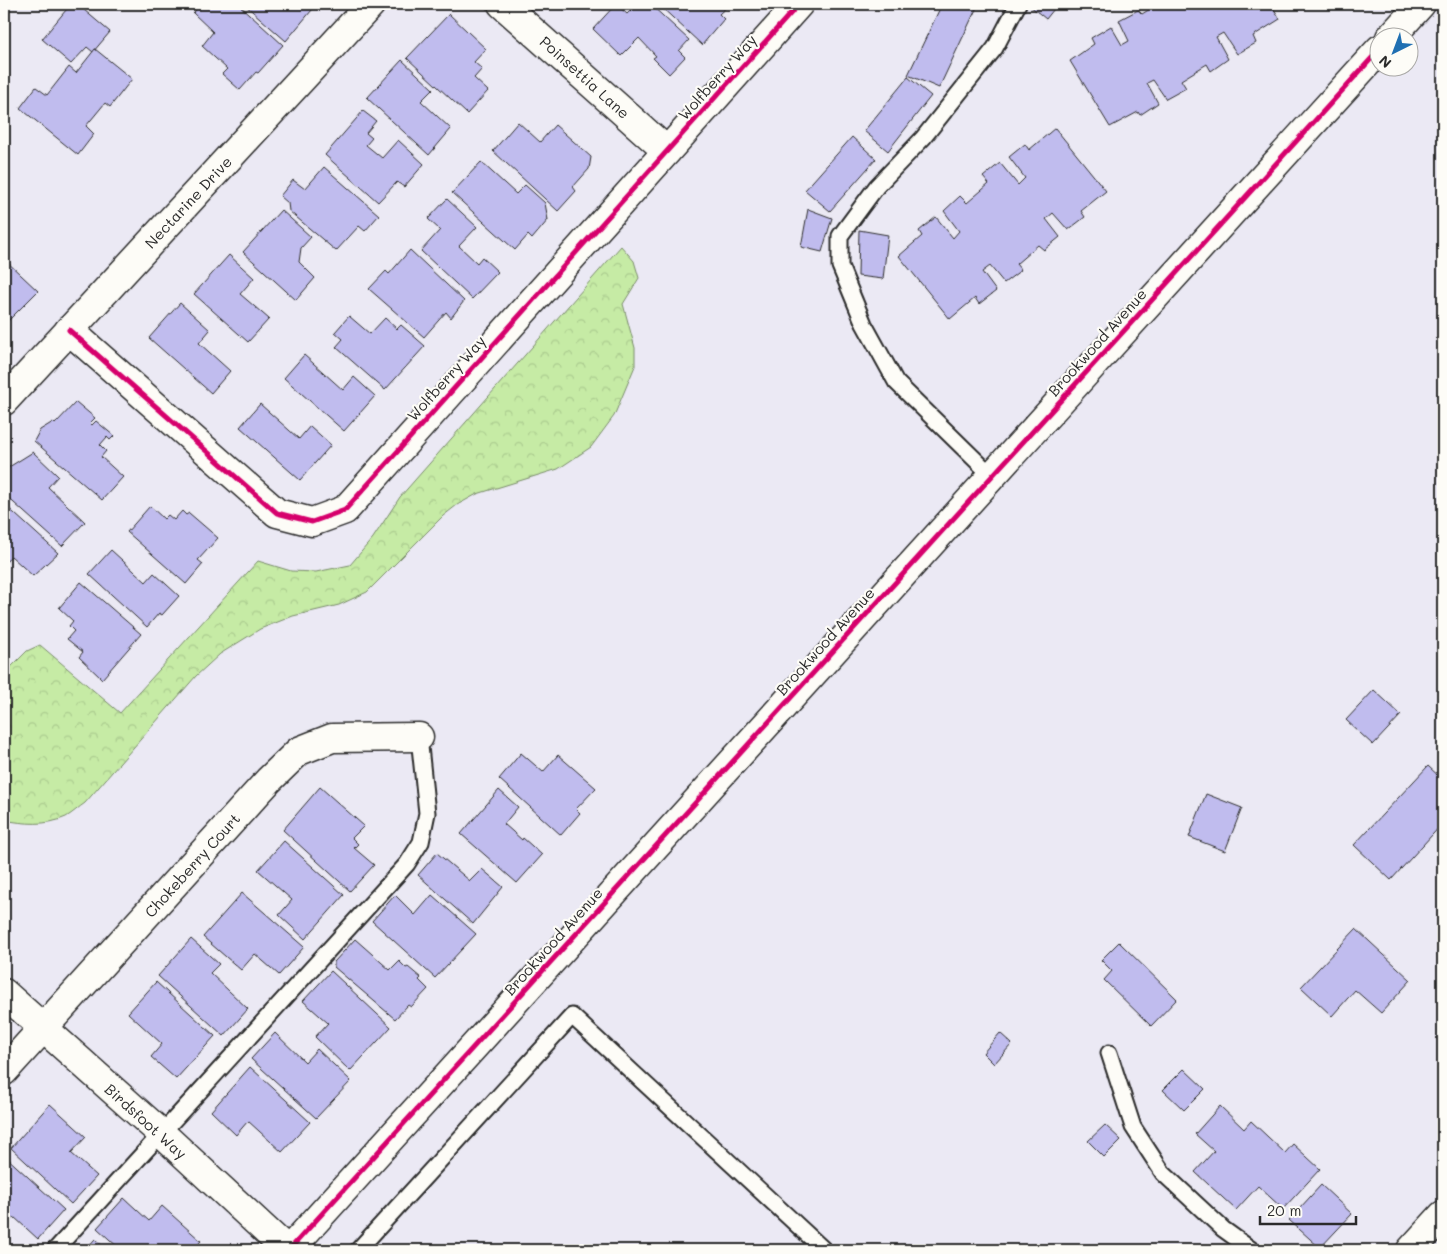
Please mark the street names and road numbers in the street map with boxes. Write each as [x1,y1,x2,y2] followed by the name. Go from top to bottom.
[673,30,761,124] street label: Wolfberry Way
[536,31,634,123] street label: Poinsettia Lane
[140,152,236,252] street label: Nectarine Drive
[1043,284,1151,400] street label: Brookwood Avenue
[402,331,490,425] street label: Wolfberry Way
[771,583,879,699] street label: Brookwood Avenue
[140,809,244,921] street label: Chokeberry Court
[499,883,607,999] street label: Brookwood Avenue
[101,1079,191,1163] street label: Birdsfoot Way

